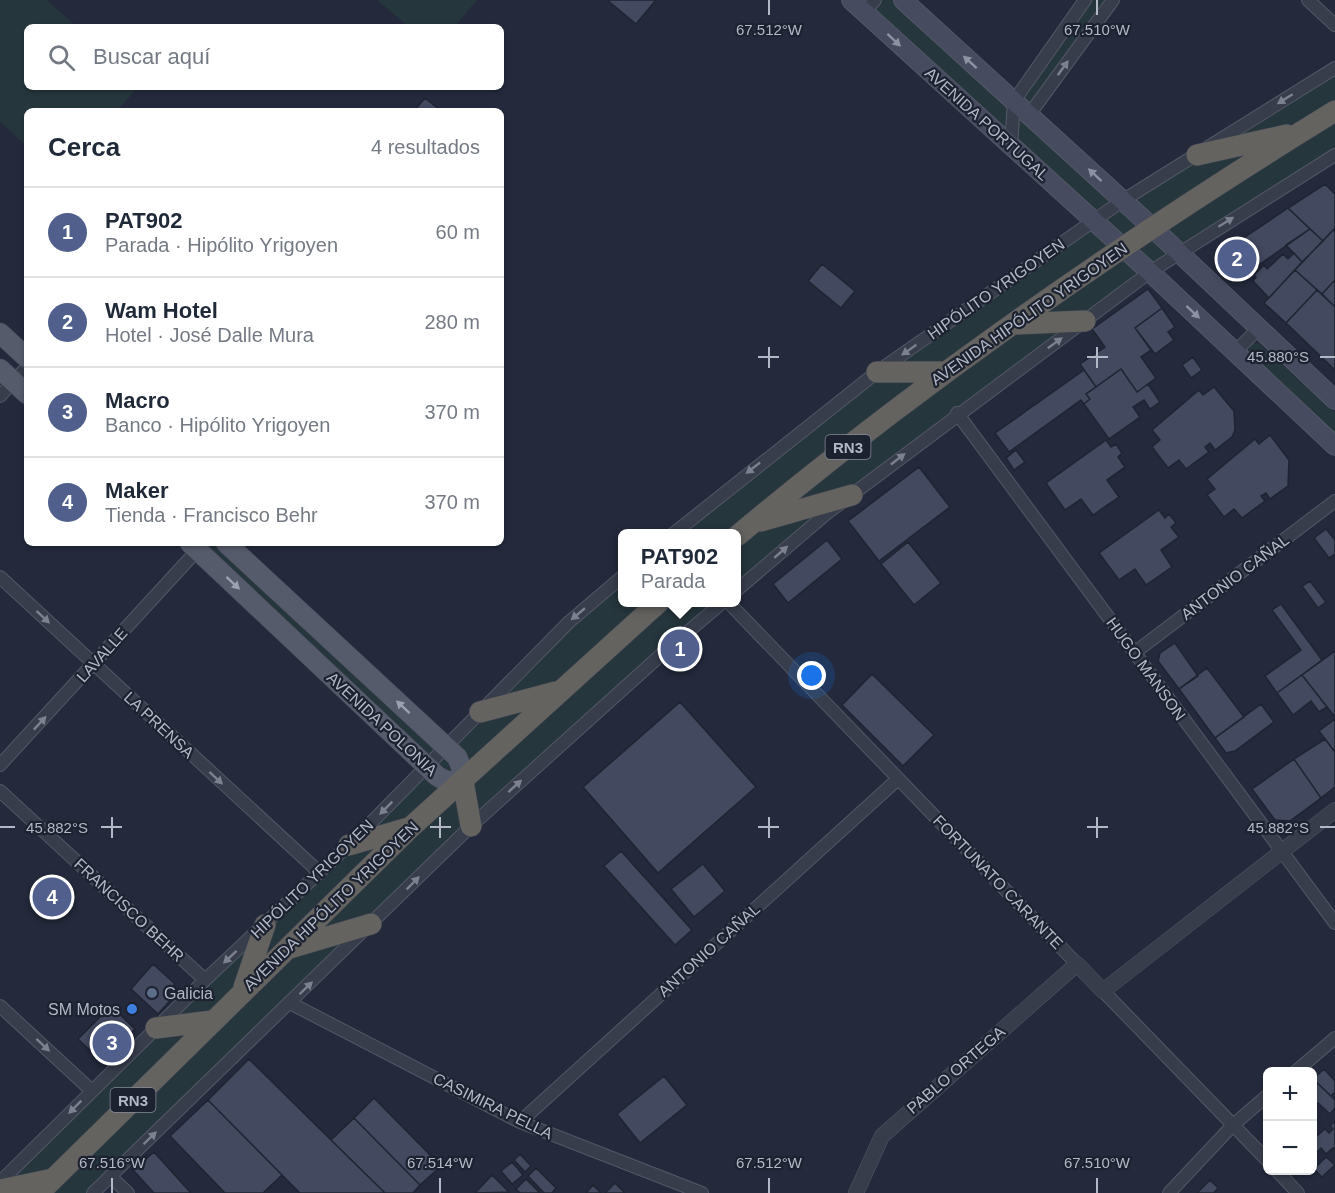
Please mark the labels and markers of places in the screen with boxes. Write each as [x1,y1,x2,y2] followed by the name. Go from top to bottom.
[1218,236,1256,282] pin: 2
[660,626,700,672] pin: 1
[32,874,72,920] pin: 4
[164,985,213,1002] place label: Galicia
[145,986,159,1000] marker: Galicia
[48,1001,120,1018] place label: SM Motos
[125,1002,139,1016] marker: SM Motos
[92,1020,132,1066] pin: 3

